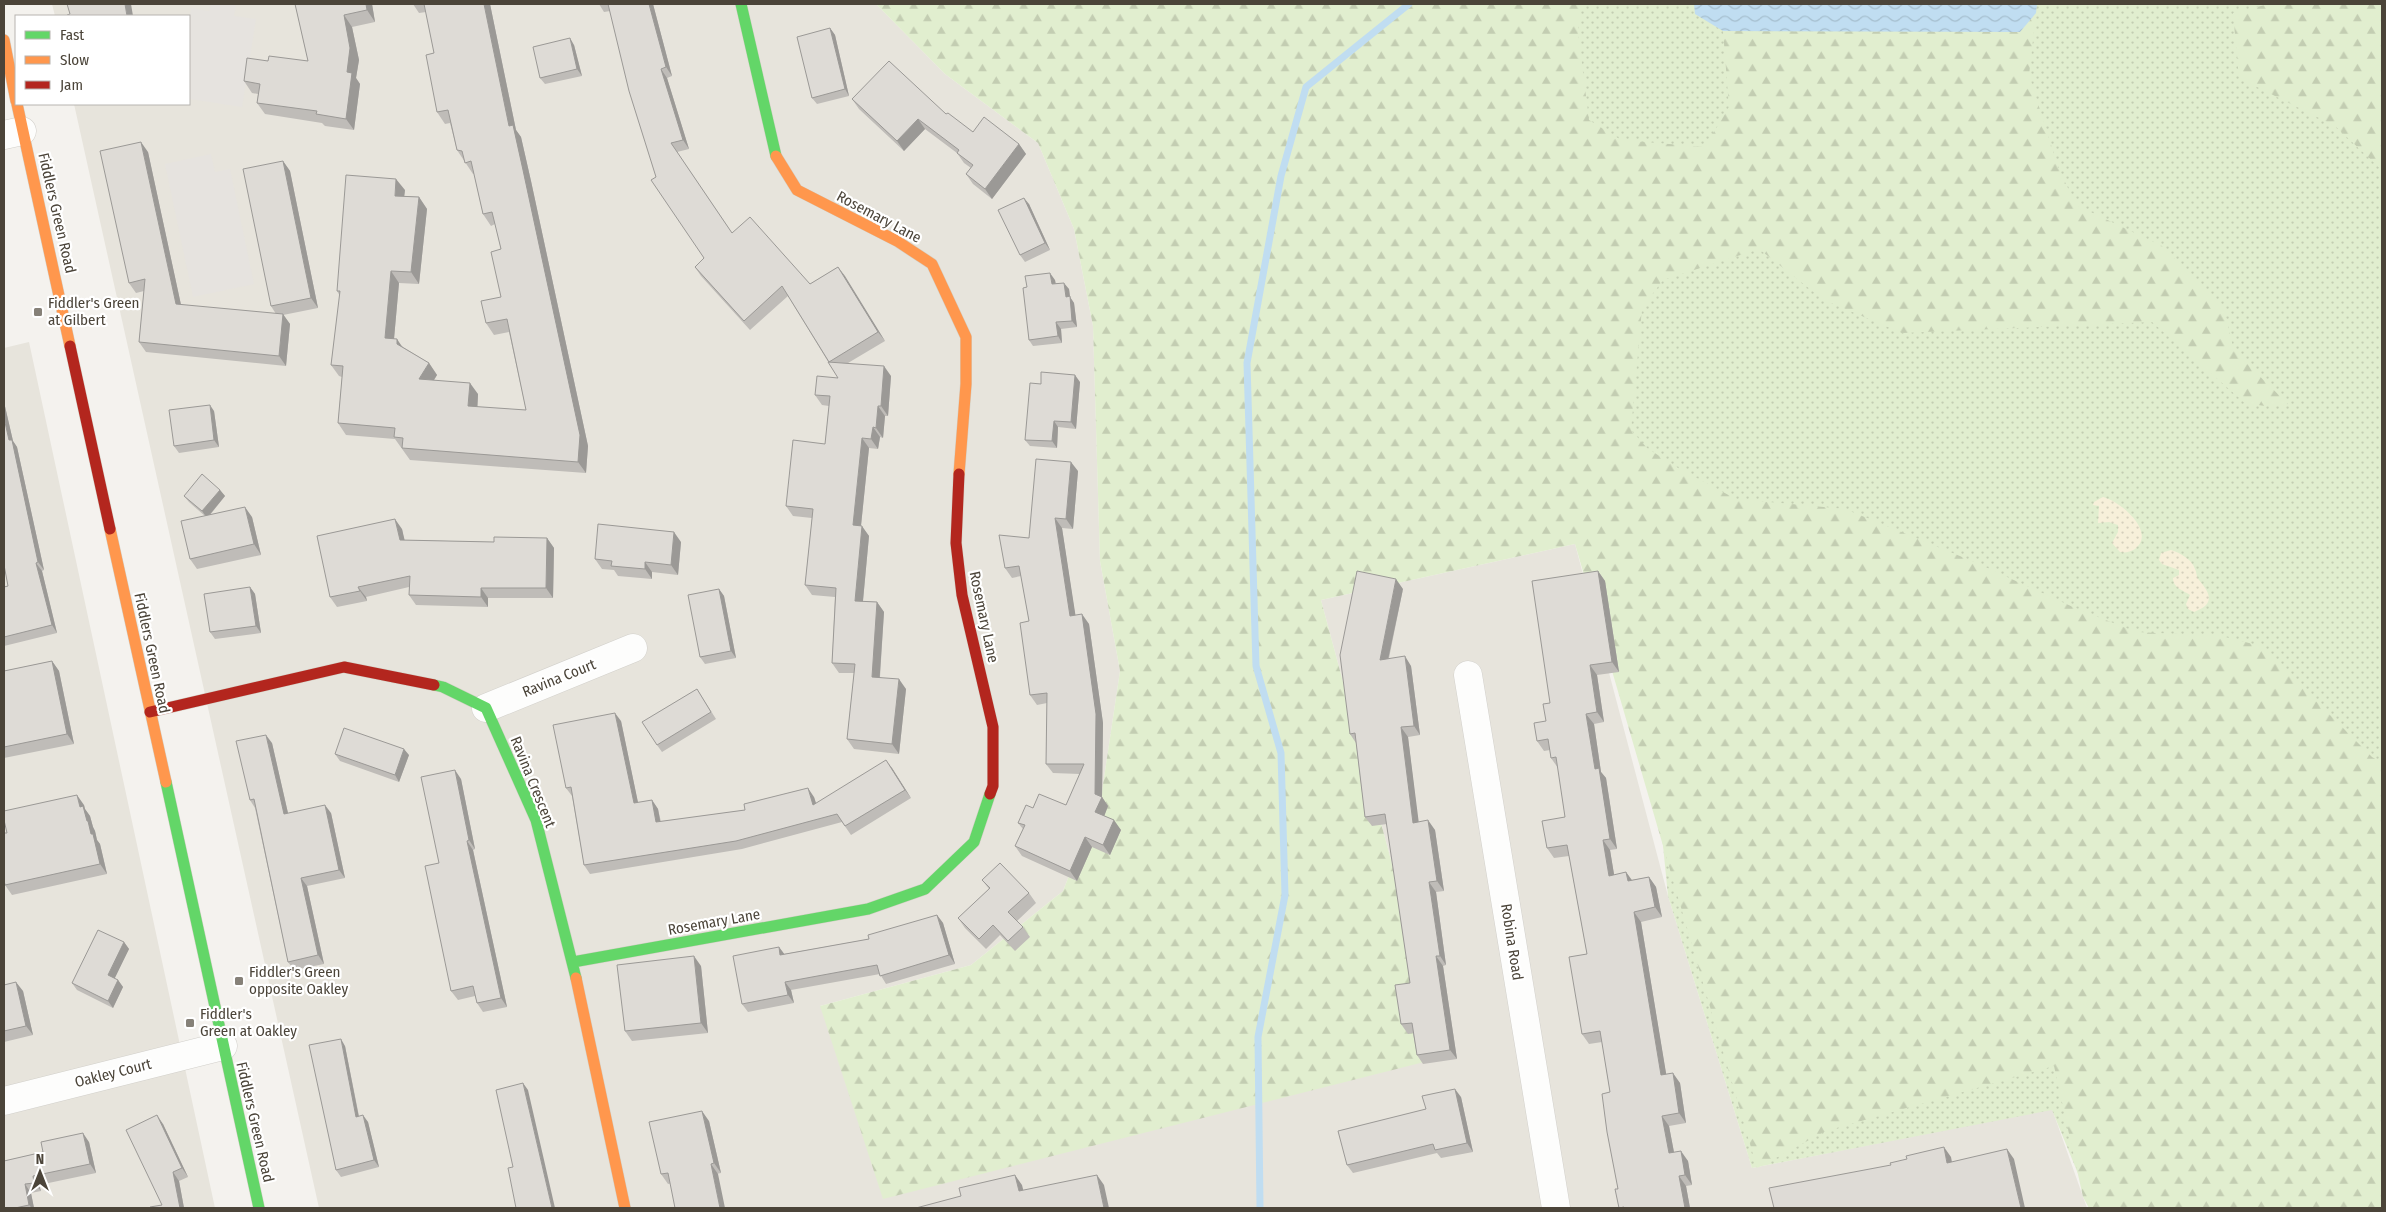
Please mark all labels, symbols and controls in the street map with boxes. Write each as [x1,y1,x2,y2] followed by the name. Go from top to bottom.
[15,15,190,105] legend
[60,26,84,44] text: Fast
[60,51,89,69] text: Slow
[60,76,83,94] text: Jam
[34,151,80,275] street label: Fiddlers Green Road
[834,187,924,247] street label: Rosemary Lane
[48,294,140,329] place label: Fiddler's Green at Gilbert
[32,306,44,318] marker: Fiddler's Green at Gilbert
[966,570,1002,664] street label: Rosemary Lane
[130,591,174,715] street label: Fiddlers Green Road
[520,655,598,701] street label: Ravina Court
[507,734,560,830] street label: Ravina Crescent
[1497,902,1527,982] street label: Robina Road
[667,905,761,939] street label: Rosemary Lane
[249,963,348,998] place label: Fiddler's Green opposite Oakley
[233,975,245,987] marker: Fiddler's Green opposite Oakley
[200,1005,297,1040] place label: Fiddler's Green at Oakley
[184,1017,196,1029] marker: Fiddler's Green at Oakley
[73,1055,153,1091] street label: Oakley Court
[232,1060,278,1184] street label: Fiddlers Green Road
[15,1147,65,1197] north arrow
[36,1151,44,1168] text: N

